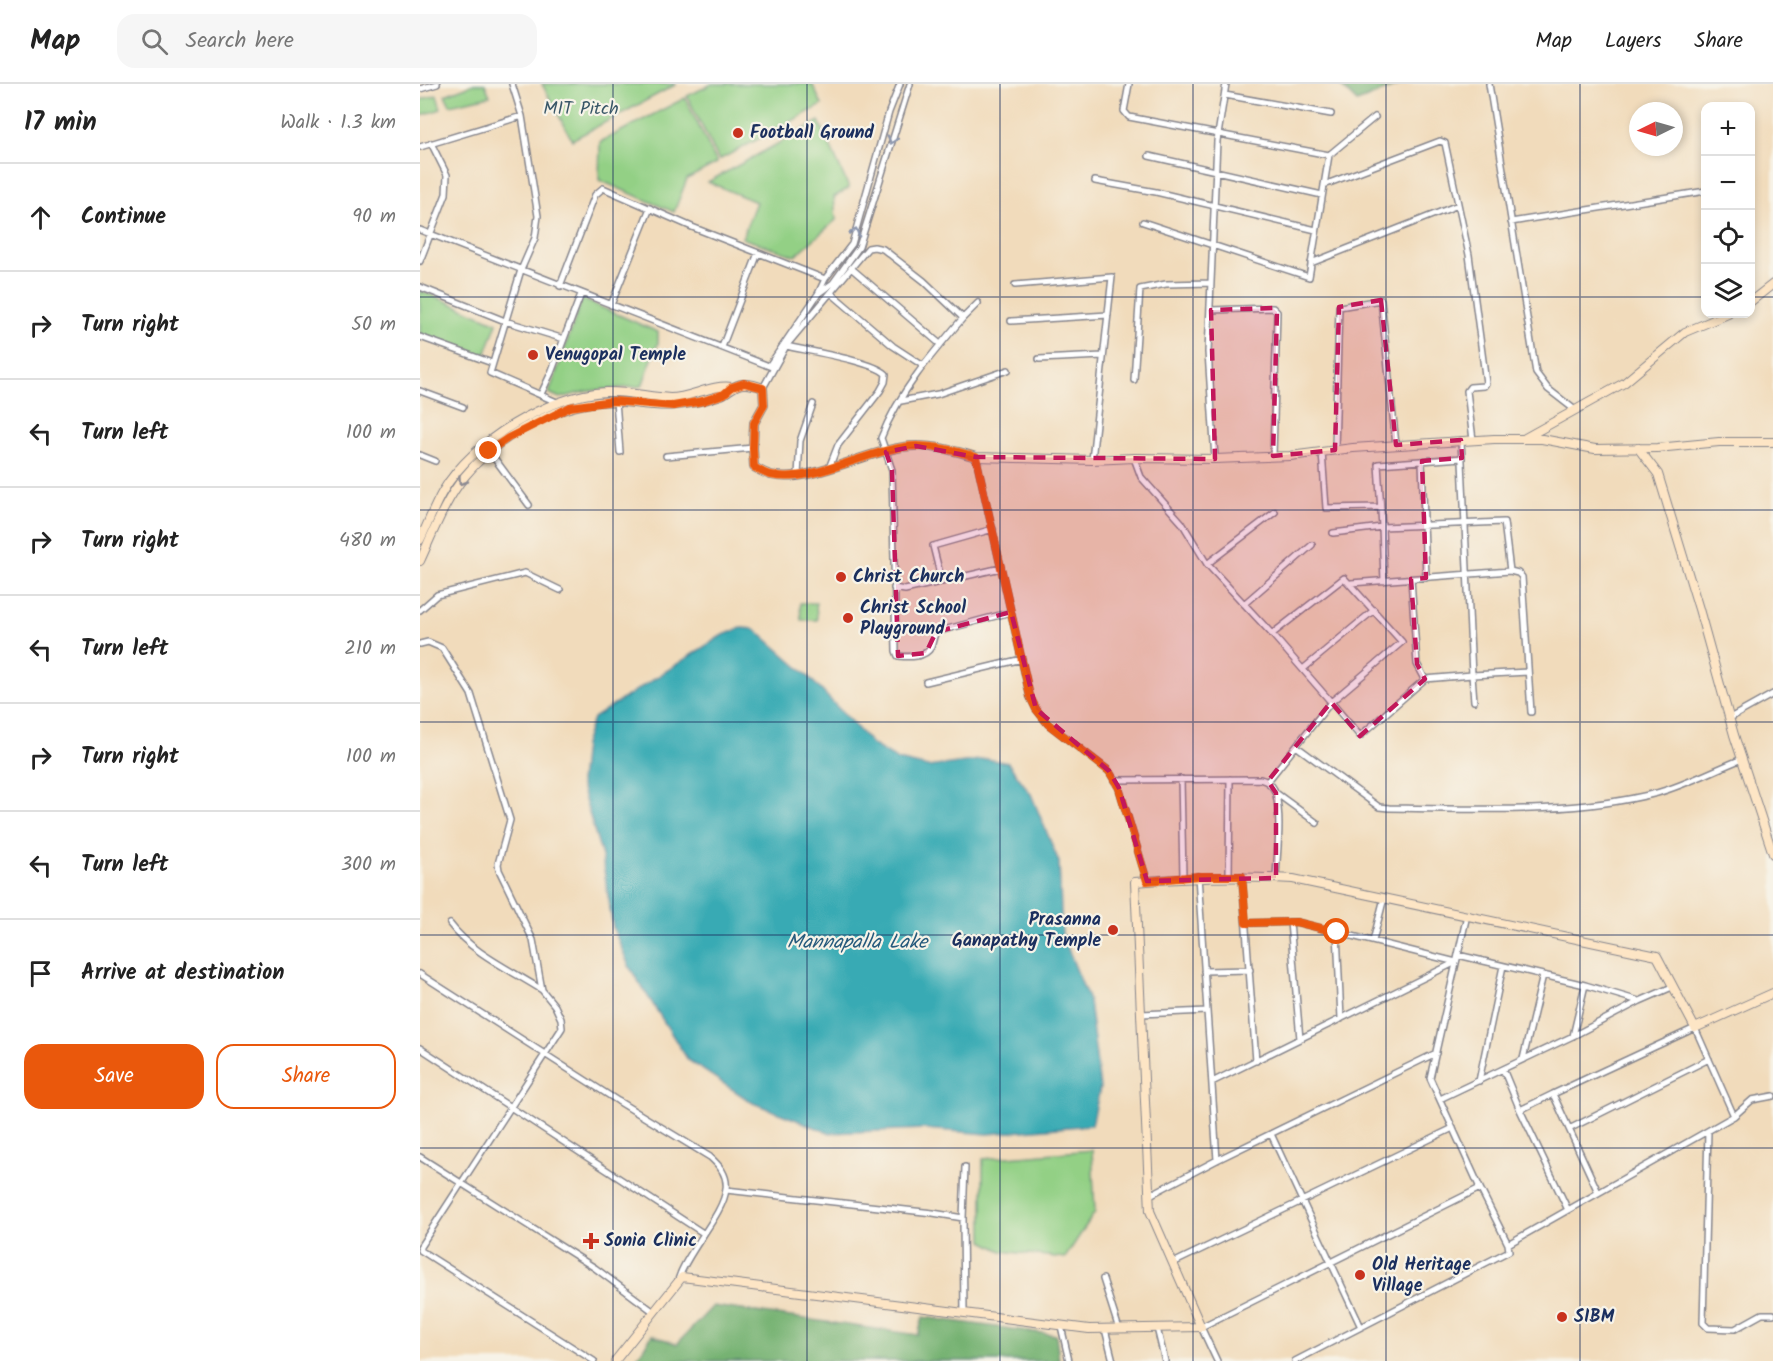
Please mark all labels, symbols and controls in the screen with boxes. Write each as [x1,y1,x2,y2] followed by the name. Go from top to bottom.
[117,14,537,68] search box
[30,19,81,64] text: Map
[186,24,294,59] text: Search here
[138,25,171,58] icon: search
[1535,25,1572,58] text: Map
[1605,25,1661,58] text: Layers
[1694,25,1743,58] text: Share
[543,95,619,124] park label: MIT Pitch
[24,102,97,144] text: 17 min
[1629,102,1683,156] north arrow
[1701,102,1755,318] map controls
[1701,102,1755,156] button: +
[280,107,396,139] text: Walk · 1.3 km
[750,119,874,148] place label: Football Ground
[731,126,745,140] marker: Football Ground
[887,134,899,145] one-way arrow
[1701,156,1755,210] button: −
[81,200,166,235] text: Continue
[24,201,57,234] icon: ahead
[352,201,396,233] text: 90 m
[1701,210,1755,264] button: locate
[848,227,861,237] one-way arrow
[1701,264,1755,318] button: layers
[81,308,179,343] text: Turn right
[24,309,57,342] icon: right
[351,309,396,341] text: 50 m
[545,341,686,370] place label: Venugopal Temple
[526,348,540,362] marker: Venugopal Temple
[81,416,168,451] text: Turn left
[24,417,57,450] icon: left
[346,417,396,449] text: 100 m
[475,437,501,463] route end
[458,475,469,486] one-way arrow
[81,524,179,559] text: Turn right
[24,525,57,558] icon: right
[339,525,396,557] text: 480 m
[853,563,964,592] place label: Christ Church
[834,570,848,584] marker: Christ Church
[860,594,966,644] place label: Christ School Playground
[841,611,855,625] marker: Christ School Playground
[81,632,168,667] text: Turn left
[24,633,57,666] icon: left
[344,633,396,665] text: 210 m
[81,740,179,775] text: Turn right
[24,741,57,774] icon: right
[346,741,396,773] text: 100 m
[81,848,168,883] text: Turn left
[24,849,57,882] icon: left
[341,849,396,881] text: 300 m
[952,906,1101,956] place label: Prasanna Ganapathy Temple
[1323,918,1349,944] route start
[1106,923,1120,937] marker: Prasanna Ganapathy Temple
[787,927,929,959] water label: Mannapalla Lake
[81,956,284,991] text: Arrive at destination
[24,957,57,990] icon: arrive
[24,1044,204,1109] button: Save
[216,1044,396,1109] button: Share
[604,1227,697,1256] place label: Sonia Clinic
[582,1232,600,1250] marker: Sonia Clinic
[1372,1251,1471,1301] place label: Old Heritage Village
[1353,1268,1367,1282] marker: Old Heritage Village
[1574,1303,1615,1332] place label: SIBM
[1555,1310,1569,1324] marker: SIBM

